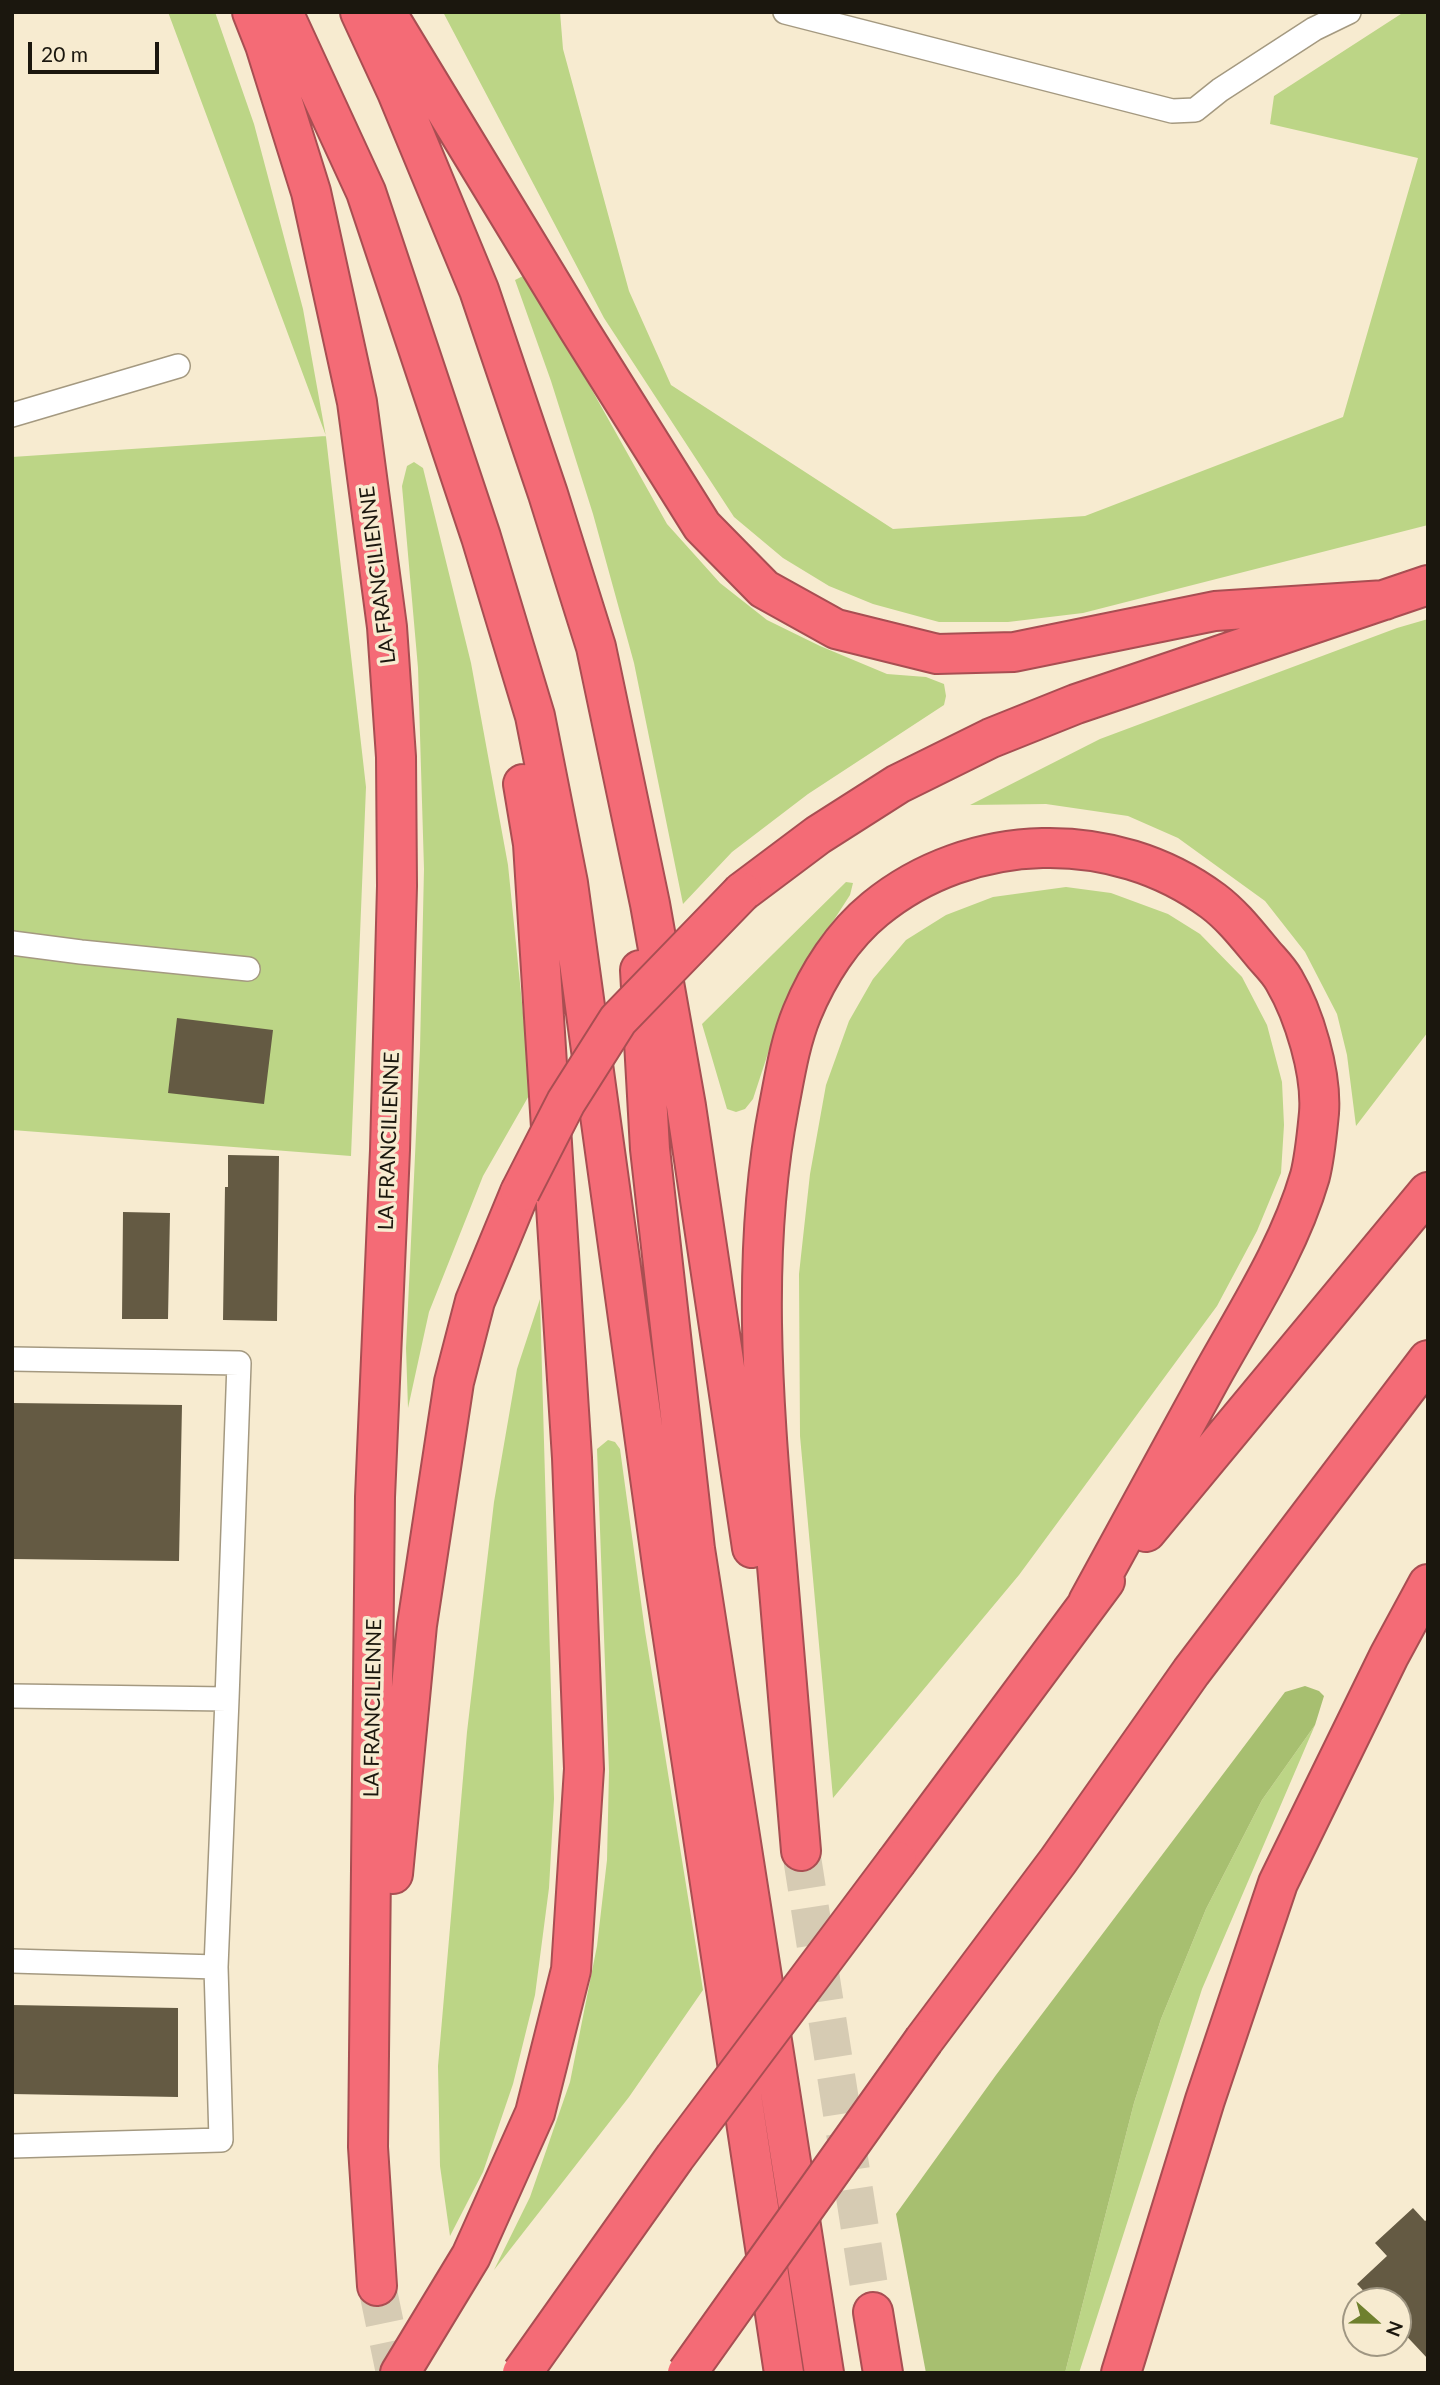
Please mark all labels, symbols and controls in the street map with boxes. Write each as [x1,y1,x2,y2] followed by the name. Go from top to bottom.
[32,28,163,72] scale bar
[41,41,88,66] text: 20 m
[355,485,401,665] street label: LA FRANCILIENNE
[373,1051,405,1231] street label: LA FRANCILIENNE
[359,1619,387,1797] street label: LA FRANCILIENNE
[1342,2287,1412,2357] north arrow
[1382,2318,1409,2340] text: N

